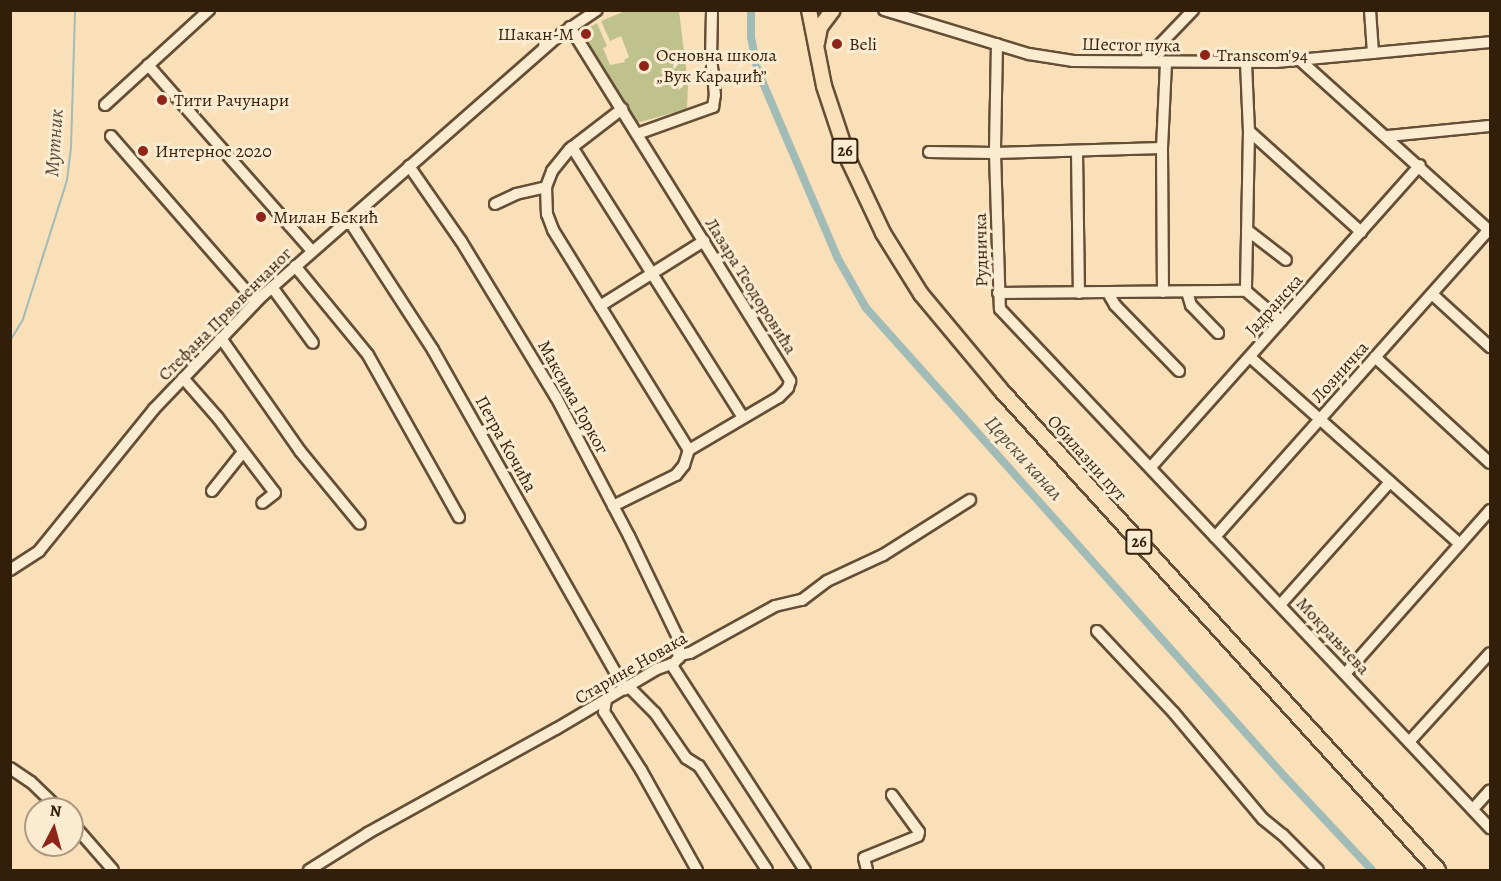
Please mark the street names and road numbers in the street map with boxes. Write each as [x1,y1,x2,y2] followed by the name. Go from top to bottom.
[1081,33,1181,57] street label: Шестог пука
[830,138,860,164] road number: 26
[970,213,992,287] street label: Рудничка
[700,214,802,358] street label: Лазара Теодоровића
[154,243,296,385] street label: Стефана Првовенчаног
[1241,270,1307,340] street label: Јадранска
[533,336,613,458] street label: Максима Горког
[1307,337,1373,407] street label: Лозничка
[471,392,541,496] street label: Петра Кочића
[1043,411,1131,505] street label: Обилазни пут
[1124,529,1154,555] road number: 26
[1292,593,1374,679] street label: Мокрањчева
[571,627,691,709] street label: Старине Новака

